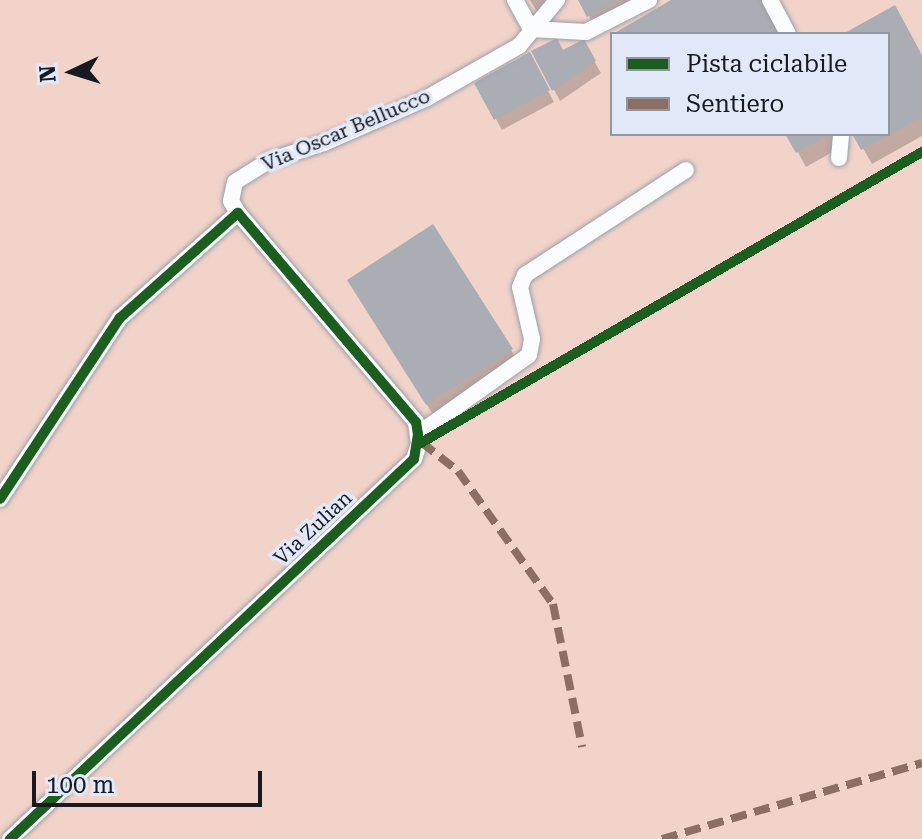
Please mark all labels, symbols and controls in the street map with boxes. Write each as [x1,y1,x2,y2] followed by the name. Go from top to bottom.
[32,32,112,112] north arrow
[610,32,890,136] legend
[686,50,847,78] text: Pista ciclabile
[34,64,61,83] text: N
[258,84,434,176] street label: Via Oscar Bellucco
[686,90,784,118] text: Sentiero
[269,486,357,570] street label: Via Zulian
[36,755,266,805] scale bar
[46,771,114,799] text: 100 m

